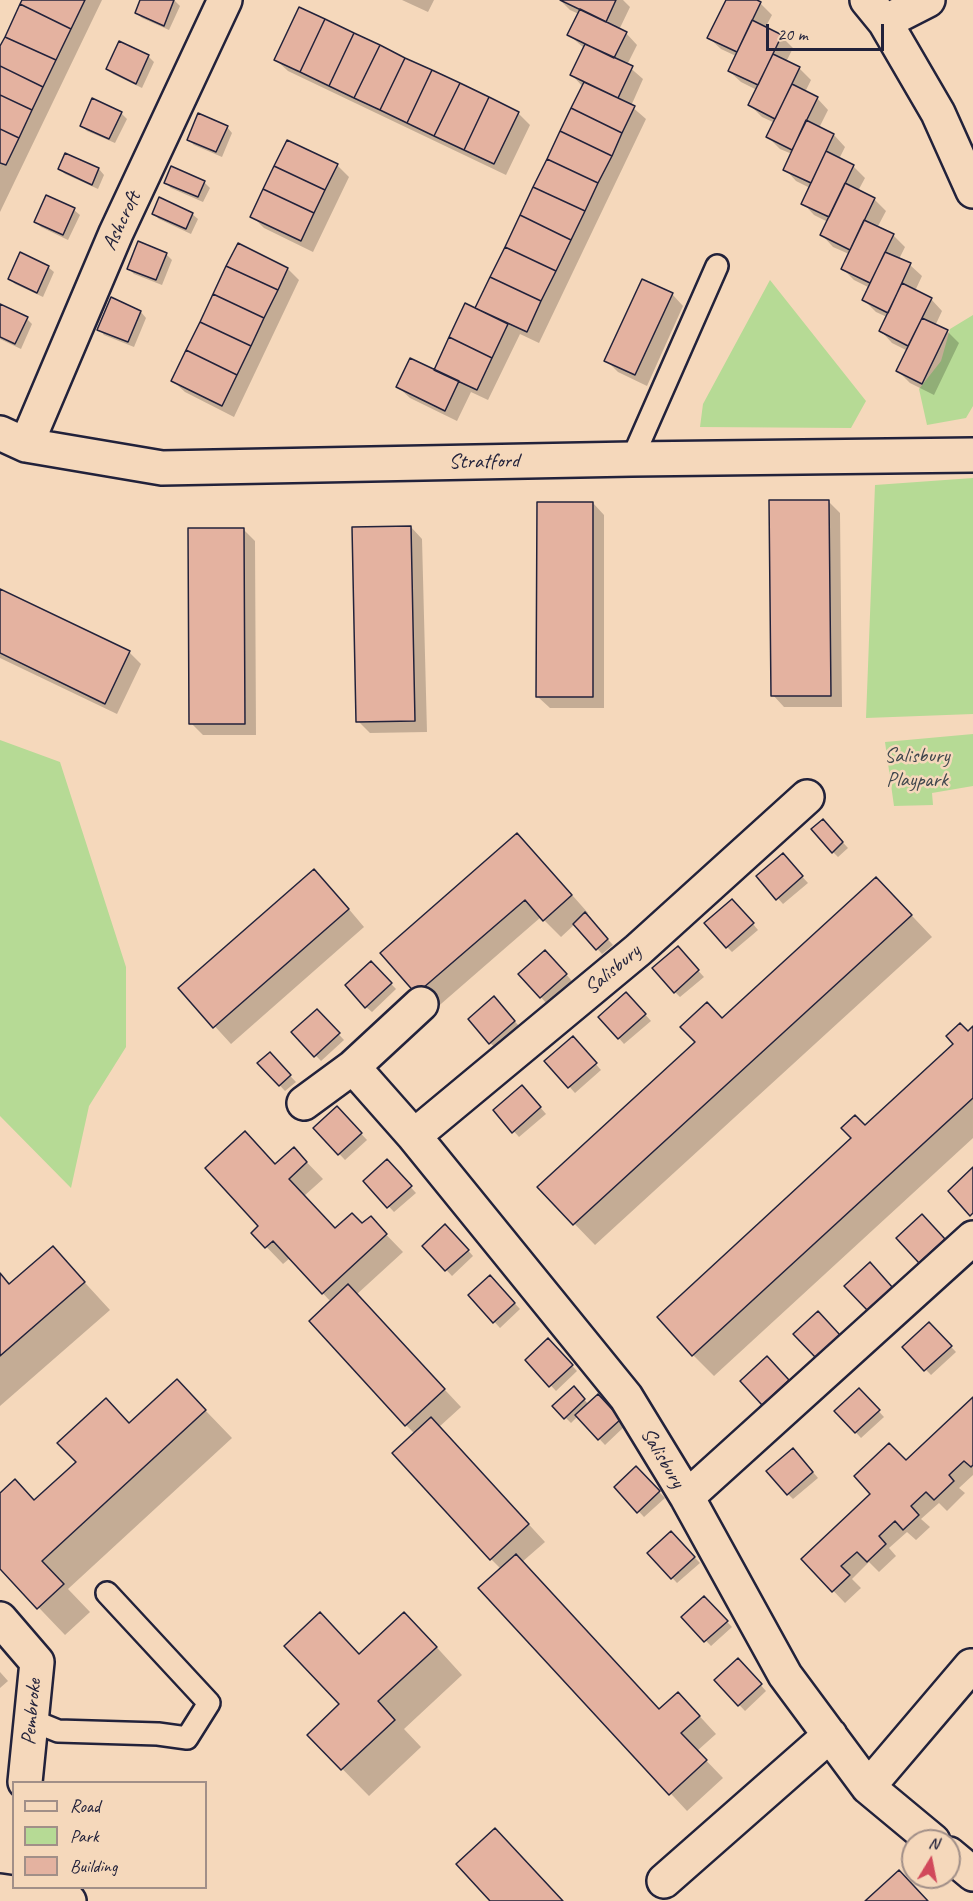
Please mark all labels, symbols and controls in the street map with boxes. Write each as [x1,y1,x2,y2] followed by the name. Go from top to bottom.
[769,12,888,50] scale bar
[777,23,808,45] text: 20 m
[97,188,147,254] street label: Ashcroft
[448,449,520,475] street label: Stratford
[884,743,950,793] park label: Salisbury Playpark
[580,939,646,1001] street label: Salisbury
[634,1423,690,1493] street label: Salisbury
[17,1678,47,1746] street label: Pembroke
[12,1781,207,1889] legend
[70,1795,100,1817] text: Road
[70,1825,99,1847] text: Park
[901,1829,961,1889] north arrow
[927,1833,940,1854] text: N
[70,1855,117,1877] text: Building

